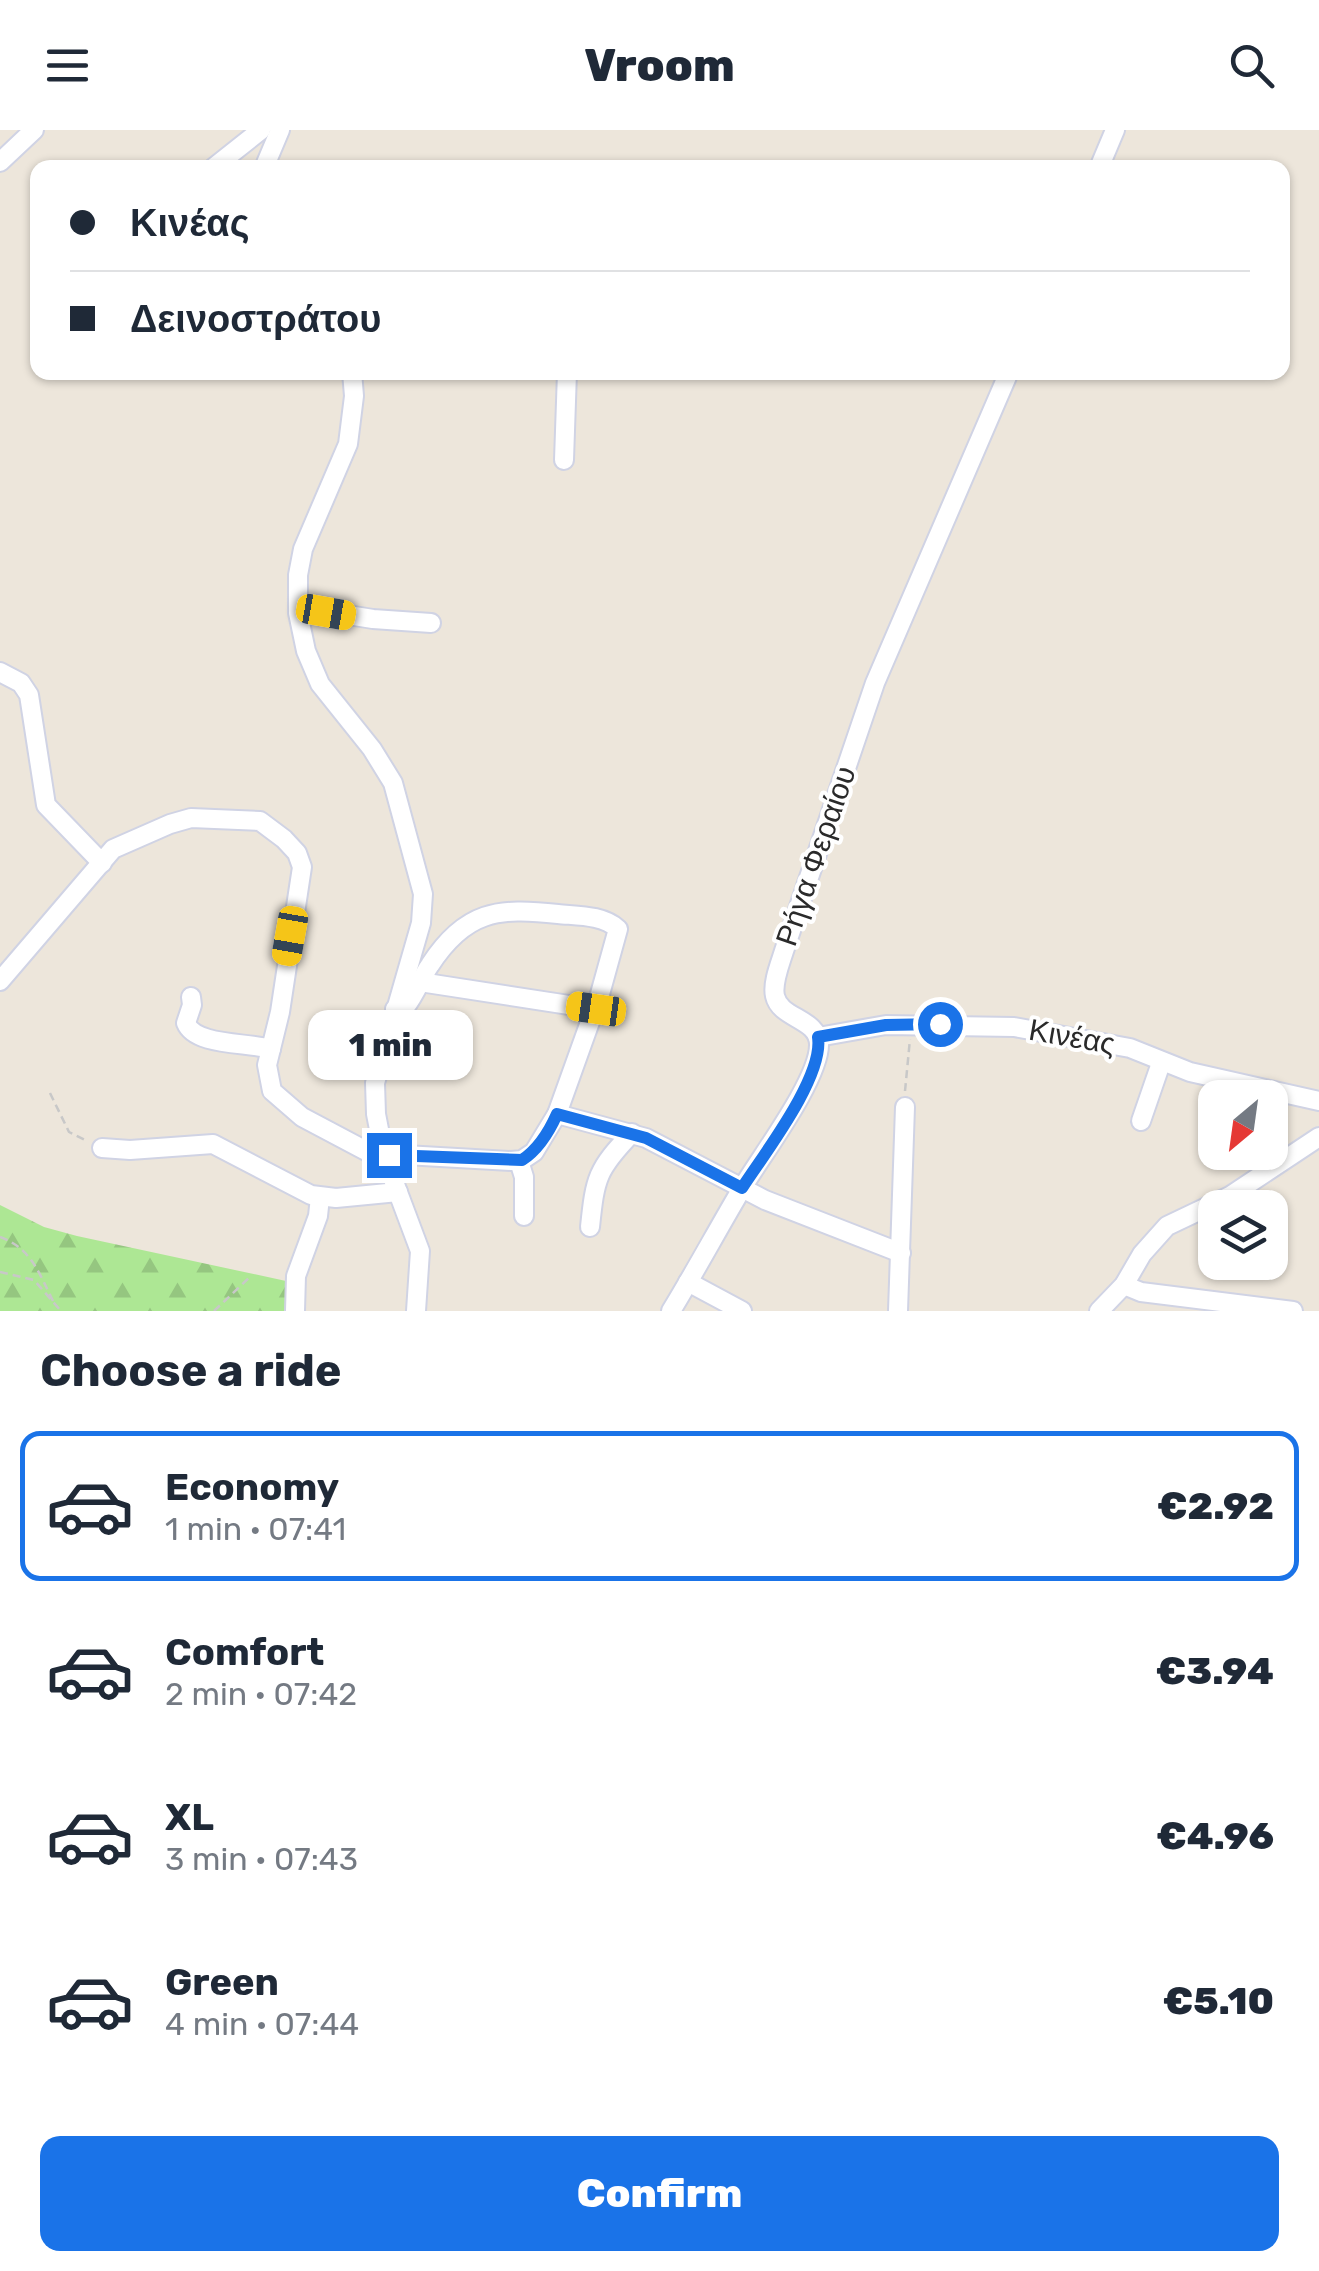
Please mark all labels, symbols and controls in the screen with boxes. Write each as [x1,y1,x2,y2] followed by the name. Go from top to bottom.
[40,38,95,93] icon: menu
[1224,38,1279,93] icon: search
[584,39,735,92] text: Vroom
[130,200,249,246] text: Κινέας
[130,296,381,342] text: Δεινοστράτου
[294,592,358,632] car
[768,761,864,951] street label: Ρήγα Φεραίου
[270,904,310,968] car
[564,990,628,1028] car
[918,1002,963,1047] route start
[306,1010,472,1080] callout: 1 min
[1026,1012,1118,1062] street label: Κινέας
[349,1026,432,1064] text: 1 min
[1198,1080,1288,1170] north arrow
[1198,1080,1288,1280] map controls
[367,1133,412,1178] route end
[1198,1190,1288,1280] button: layers
[40,1344,342,1397] text: Choose a ride
[45,1461,135,1551] icon: car
[165,1464,339,1510] text: Economy
[1157,1483,1274,1529] text: €2.92
[165,1510,346,1548] text: 1 min · 07:41
[45,1626,135,1716] icon: car
[165,1629,324,1675] text: Comfort
[1156,1648,1274,1694] text: €3.94
[165,1675,357,1713] text: 2 min · 07:42
[45,1791,135,1881] icon: car
[165,1794,214,1840] text: XL
[1156,1813,1274,1859] text: €4.96
[165,1840,358,1878] text: 3 min · 07:43
[45,1956,135,2046] icon: car
[165,1959,279,2005] text: Green
[1163,1978,1274,2024] text: €5.10
[165,2005,359,2043] text: 4 min · 07:44
[40,2136,1279,2251] button: Confirm

